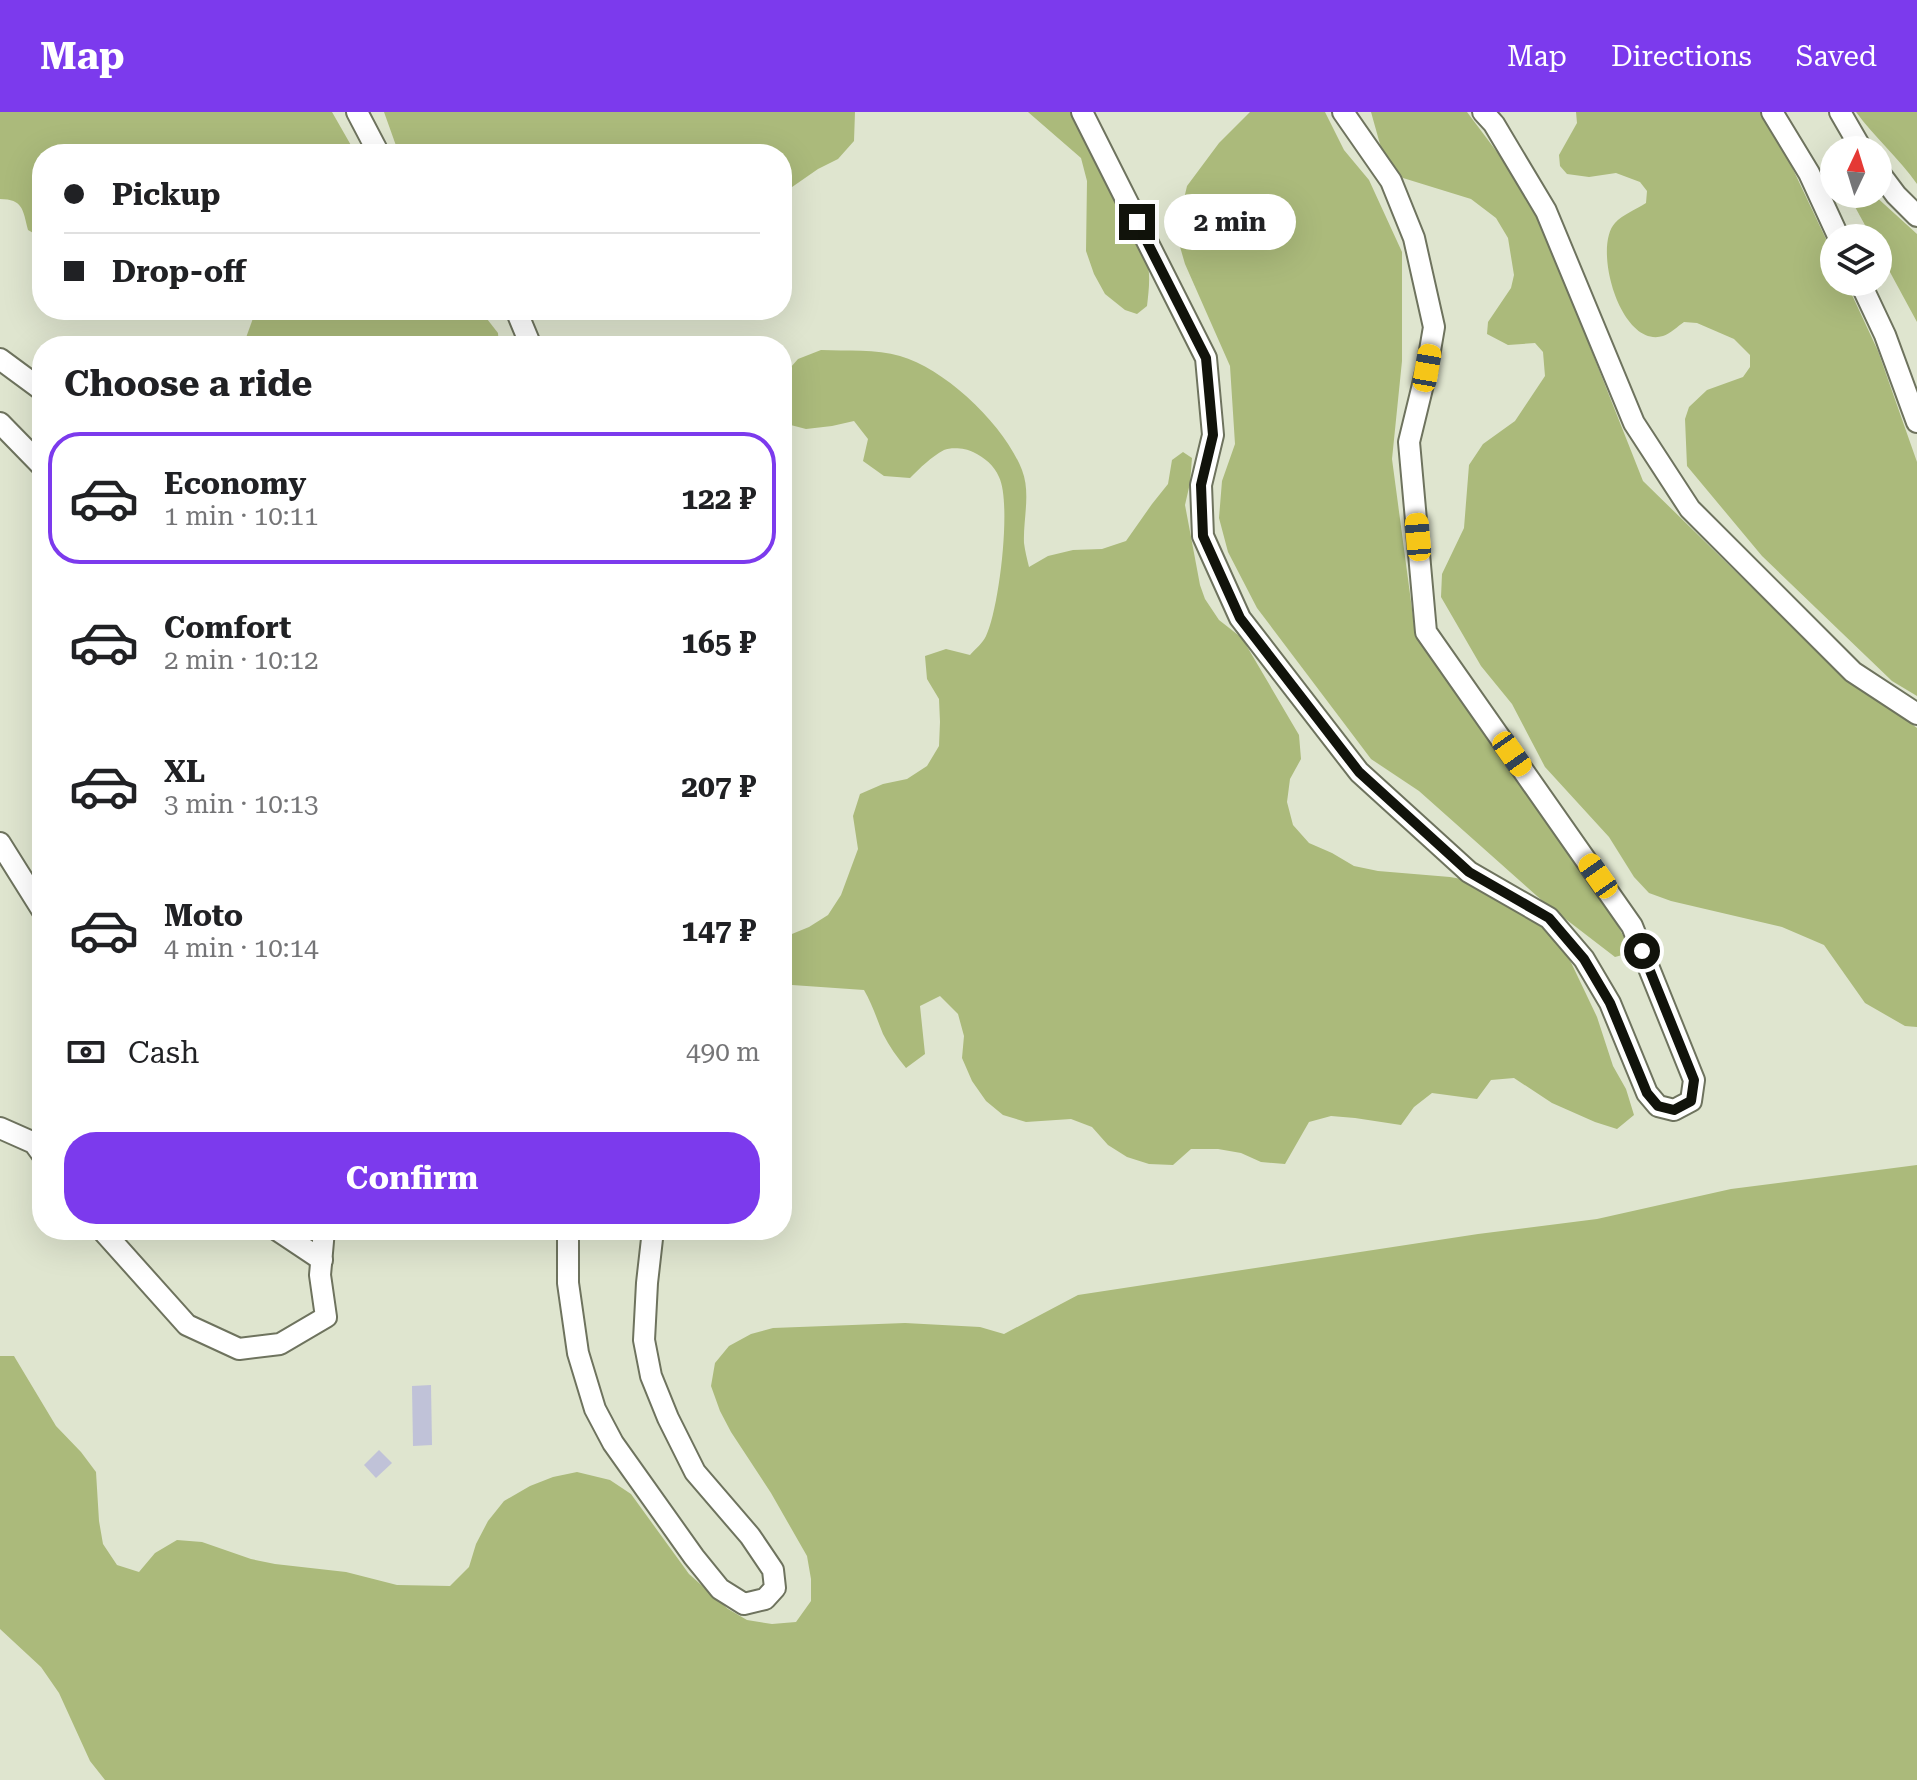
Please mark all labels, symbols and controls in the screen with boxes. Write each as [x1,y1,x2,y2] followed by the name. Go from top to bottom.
[40,34,125,78] text: Map
[1507,40,1567,73] text: Map
[1611,40,1752,73] text: Directions
[1796,40,1877,73] text: Saved
[1820,136,1892,208] north arrow
[1820,136,1892,296] map controls
[112,177,220,212] text: Pickup
[1165,194,1297,250] callout: 2 min
[1119,204,1155,240] route end
[1194,207,1266,237] text: 2 min
[1820,224,1892,296] button: layers
[112,254,246,289] text: Drop-off
[1411,342,1443,394] car
[64,363,312,405] text: Choose a ride
[68,462,140,534] icon: car
[164,466,306,501] text: Economy
[681,481,756,516] text: 122 ₽
[164,501,319,531] text: 1 min · 10:11
[1404,512,1432,562] car
[68,606,140,678] icon: car
[164,610,291,645] text: Comfort
[681,625,756,660] text: 165 ₽
[164,645,319,675] text: 2 min · 10:12
[1488,727,1536,781] car
[68,750,140,822] icon: car
[164,754,205,789] text: XL
[681,769,756,804] text: 207 ₽
[164,789,319,819] text: 3 min · 10:13
[1574,849,1622,903] car
[68,894,140,966] icon: car
[164,898,243,933] text: Moto
[681,913,756,948] text: 147 ₽
[164,933,319,963] text: 4 min · 10:14
[1624,933,1660,969] route start
[64,1030,108,1074] icon: cash
[128,1035,199,1070] text: Cash
[686,1037,760,1067] text: 490 m
[64,1132,760,1224] button: Confirm

